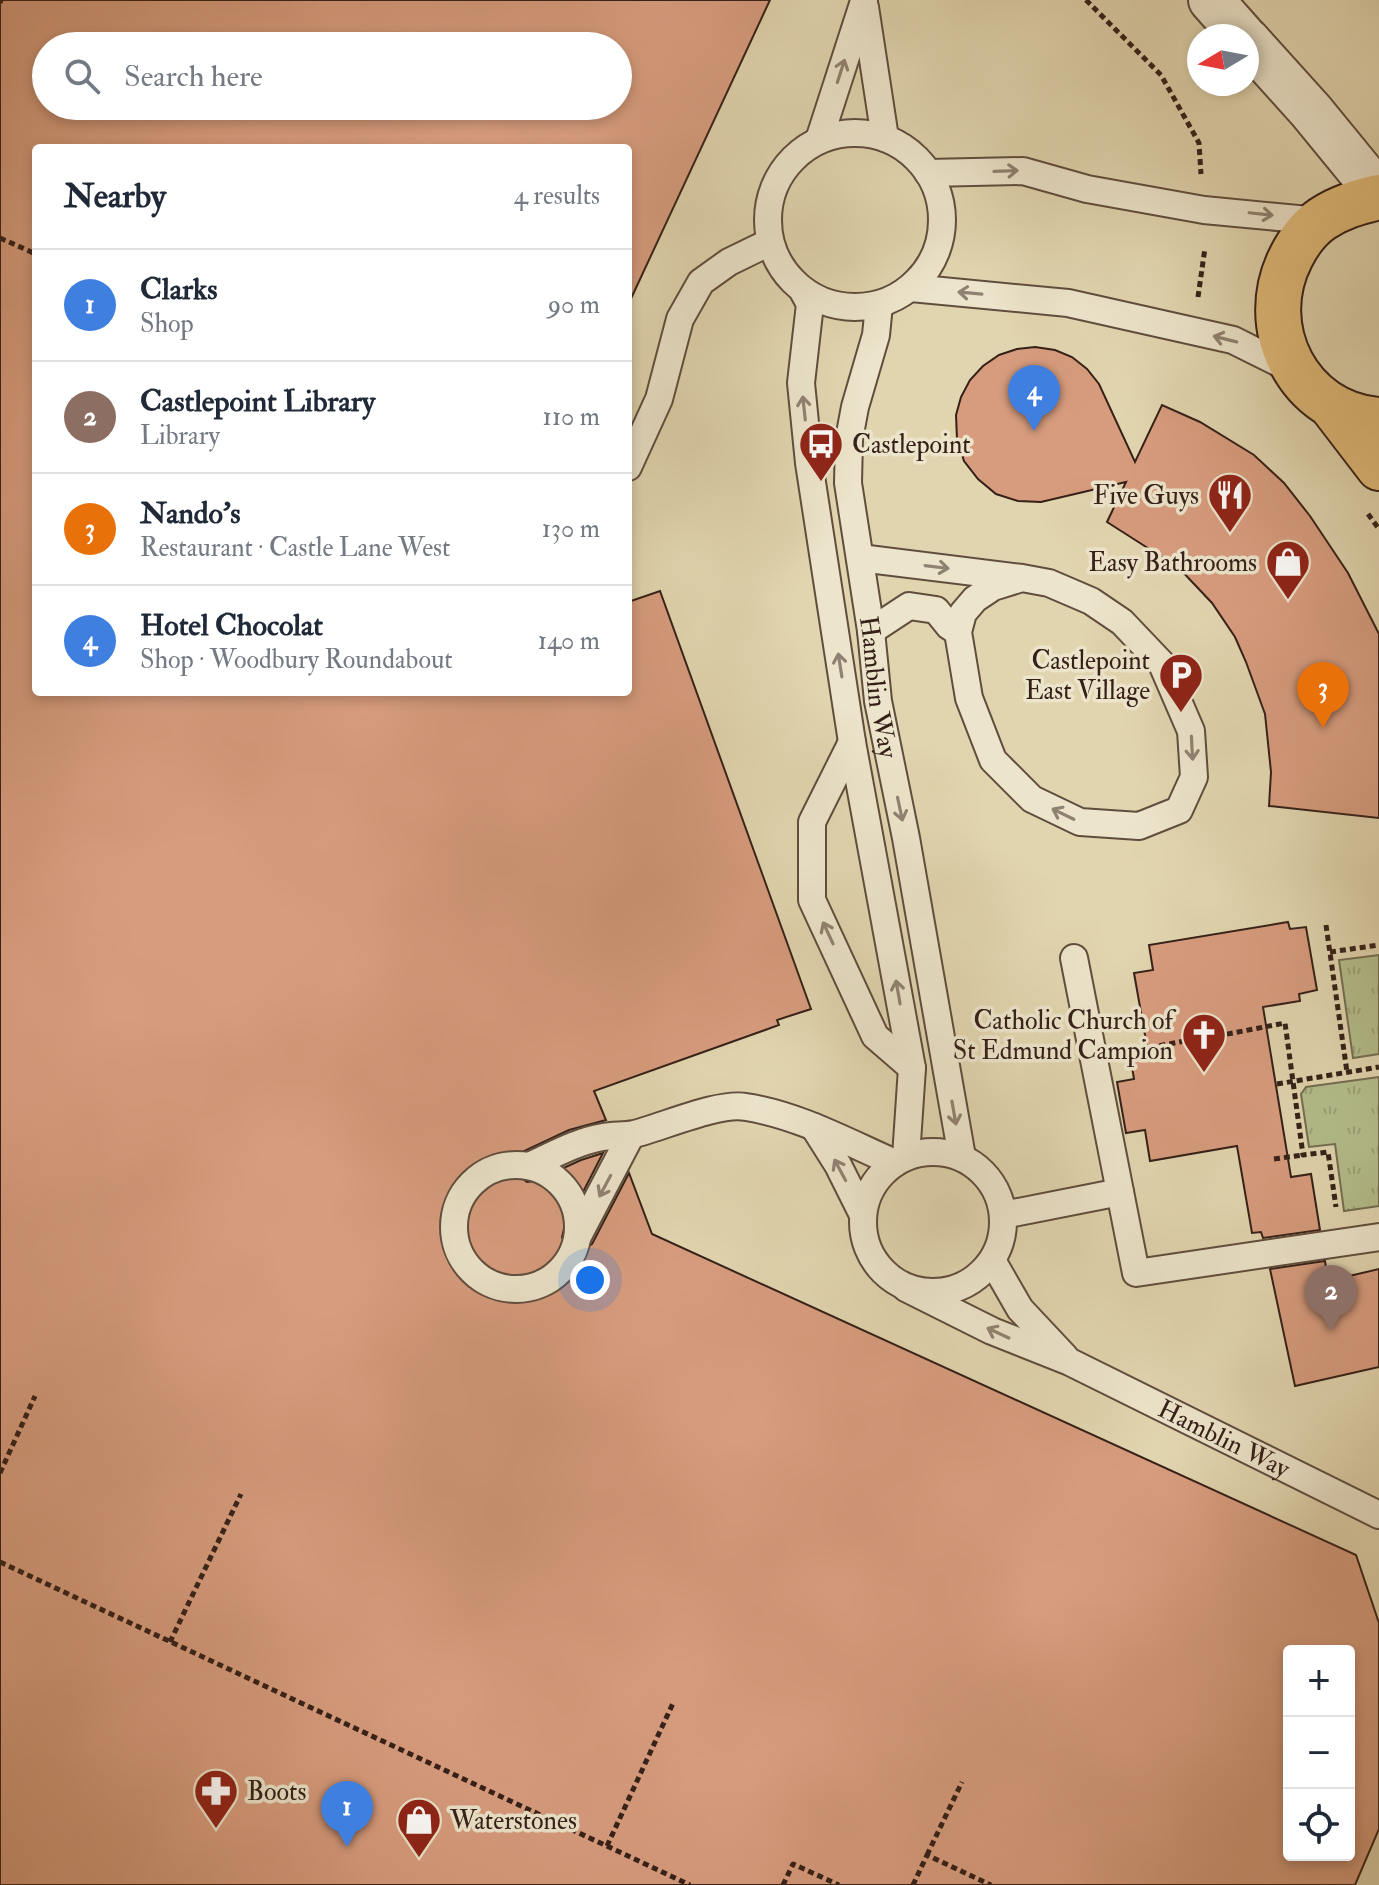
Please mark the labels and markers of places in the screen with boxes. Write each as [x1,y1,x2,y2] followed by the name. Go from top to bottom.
[1008,365,1060,431] pin: 4
[797,420,845,483] bus stop icon: Castlepoint
[852,429,971,462] place label: Castlepoint
[1206,471,1254,534] restaurant icon: Five Guys
[1093,480,1199,512] place label: Five Guys
[1264,538,1312,601] shop icon: Easy Bathrooms
[1088,547,1257,579] place label: Easy Bathrooms
[1025,645,1150,707] place label: Castlepoint East Village
[1157,651,1205,714] parking icon: Castlepoint East Village
[1297,662,1349,728] pin: 3
[953,1005,1177,1068] place label: Catholic Church of St Edmund Campion
[1180,1011,1228,1074] church icon: Catholic Church of St Edmund Campion
[1305,1265,1357,1331] pin: 2
[192,1767,240,1830] pharmacy icon: Boots
[247,1776,307,1808] place label: Boots
[321,1781,373,1847] pin: 1
[395,1796,443,1859] shop icon: Waterstones
[449,1805,577,1837] place label: Waterstones

